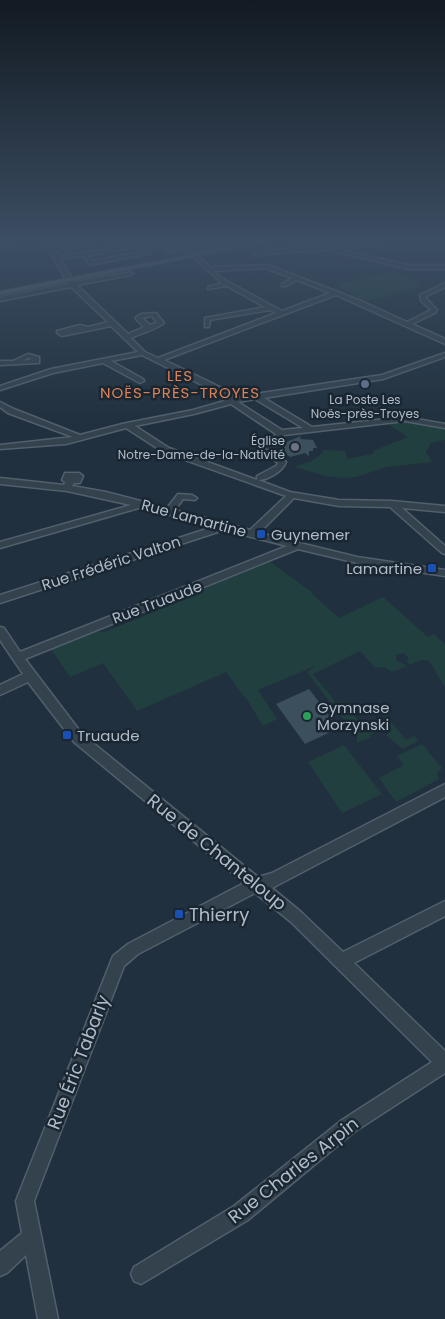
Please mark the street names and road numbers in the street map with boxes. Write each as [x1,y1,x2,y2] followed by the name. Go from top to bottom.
[139,494,249,542] street label: Rue Lamartine
[39,531,183,595] street label: Rue Frédéric Valton
[109,575,205,629] street label: Rue Truaude
[142,788,292,916] street label: Rue de Chanteloup
[41,991,115,1133] street label: Rue Éric Tabarly
[222,1111,364,1229] street label: Rue Charles Arpin

